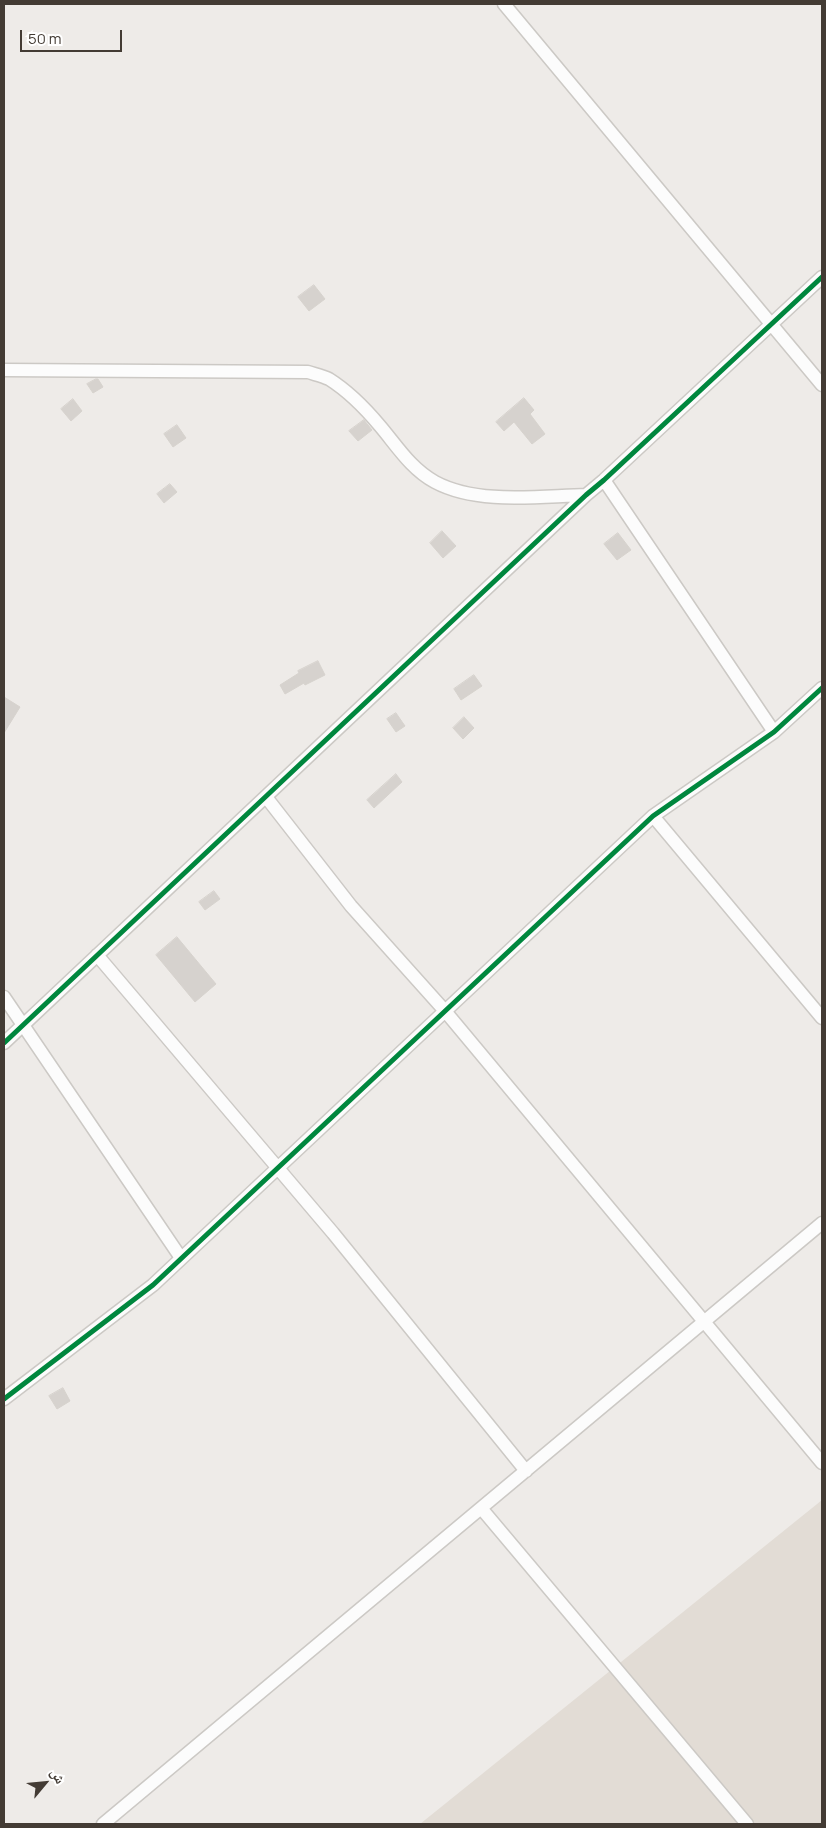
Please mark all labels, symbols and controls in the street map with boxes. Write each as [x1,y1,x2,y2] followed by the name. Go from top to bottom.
[22,20,125,52] scale bar
[28,28,62,49] text: 50 m
[20,1758,70,1808] north arrow
[47,1765,71,1787] text: ش

